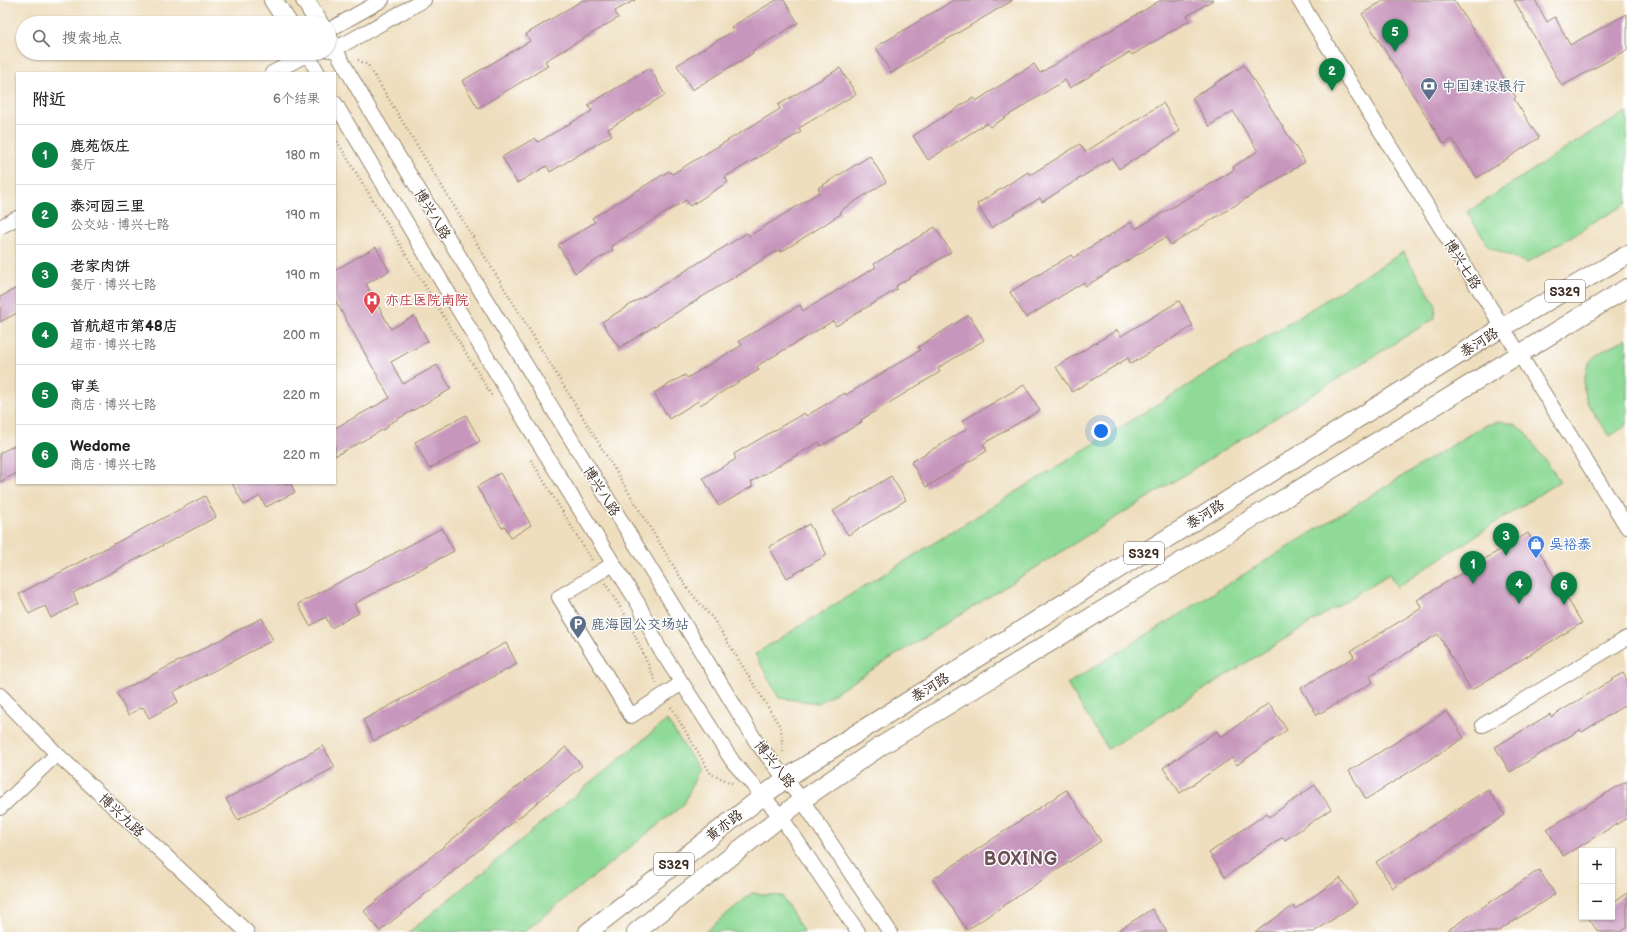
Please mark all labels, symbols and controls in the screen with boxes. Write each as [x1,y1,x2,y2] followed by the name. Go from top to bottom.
[16,16,336,60] search box
[1382,19,1408,52] pin: 5
[30,27,52,49] icon: search
[62,29,122,48] text: 搜索地点
[1319,58,1345,91] pin: 2
[1419,76,1439,101] bank icon: 中国建设银行
[1442,78,1526,95] place label: 中国建设银行
[32,90,66,110] text: 附近
[273,91,320,107] text: 6个结果
[70,137,130,156] text: 鹿苑饭庄
[42,147,48,163] text: 1
[285,147,320,163] text: 180 m
[70,157,96,173] text: 餐厅
[411,186,454,243] street label: 博兴八路
[70,197,145,216] text: 泰河园三里
[41,207,49,223] text: 2
[286,207,320,223] text: 190 m
[70,217,169,233] text: 公交站 · 博兴七路
[1441,236,1485,293] street label: 博兴七路
[70,257,130,276] text: 老家肉饼
[41,267,49,283] text: 3
[286,267,320,283] text: 190 m
[70,277,156,293] text: 餐厅 · 博兴七路
[1545,280,1585,302] road number: S329
[362,290,382,315] hospital icon: 亦庄医院南院
[385,292,469,309] place label: 亦庄医院南院
[70,317,178,336] text: 首航超市第48店
[1457,324,1502,361] street label: 泰河路
[41,327,49,343] text: 4
[283,327,320,343] text: 200 m
[70,337,156,353] text: 超市 · 博兴七路
[70,377,100,396] text: 审美
[41,387,49,403] text: 5
[283,387,320,403] text: 220 m
[70,397,156,413] text: 商店 · 博兴七路
[1091,421,1111,441] your location
[70,437,130,456] text: Wedome
[41,447,49,463] text: 6
[283,447,320,463] text: 220 m
[70,457,156,473] text: 商店 · 博兴七路
[580,463,624,520] street label: 博兴八路
[1183,496,1228,533] street label: 泰河路
[1493,523,1519,556] pin: 3
[1526,534,1546,559] shop icon: 吴裕泰
[1549,536,1592,553] place label: 吴裕泰
[1124,542,1164,564] road number: S329
[1460,551,1486,584] pin: 1
[1506,571,1532,604] pin: 4
[1551,572,1577,605] pin: 6
[568,614,588,639] parking icon: 鹿海园公交场站
[591,616,689,633] place label: 鹿海园公交场站
[908,669,953,706] street label: 泰河路
[751,737,799,792] street label: 博兴八路
[95,790,148,841] street label: 博兴九路
[702,806,746,845] street label: 黄亦路
[1579,848,1615,920] map controls
[1579,848,1615,884] button: +
[984,849,1058,870] district label: BOXING
[654,853,694,875] road number: S329
[1579,884,1615,920] button: −

